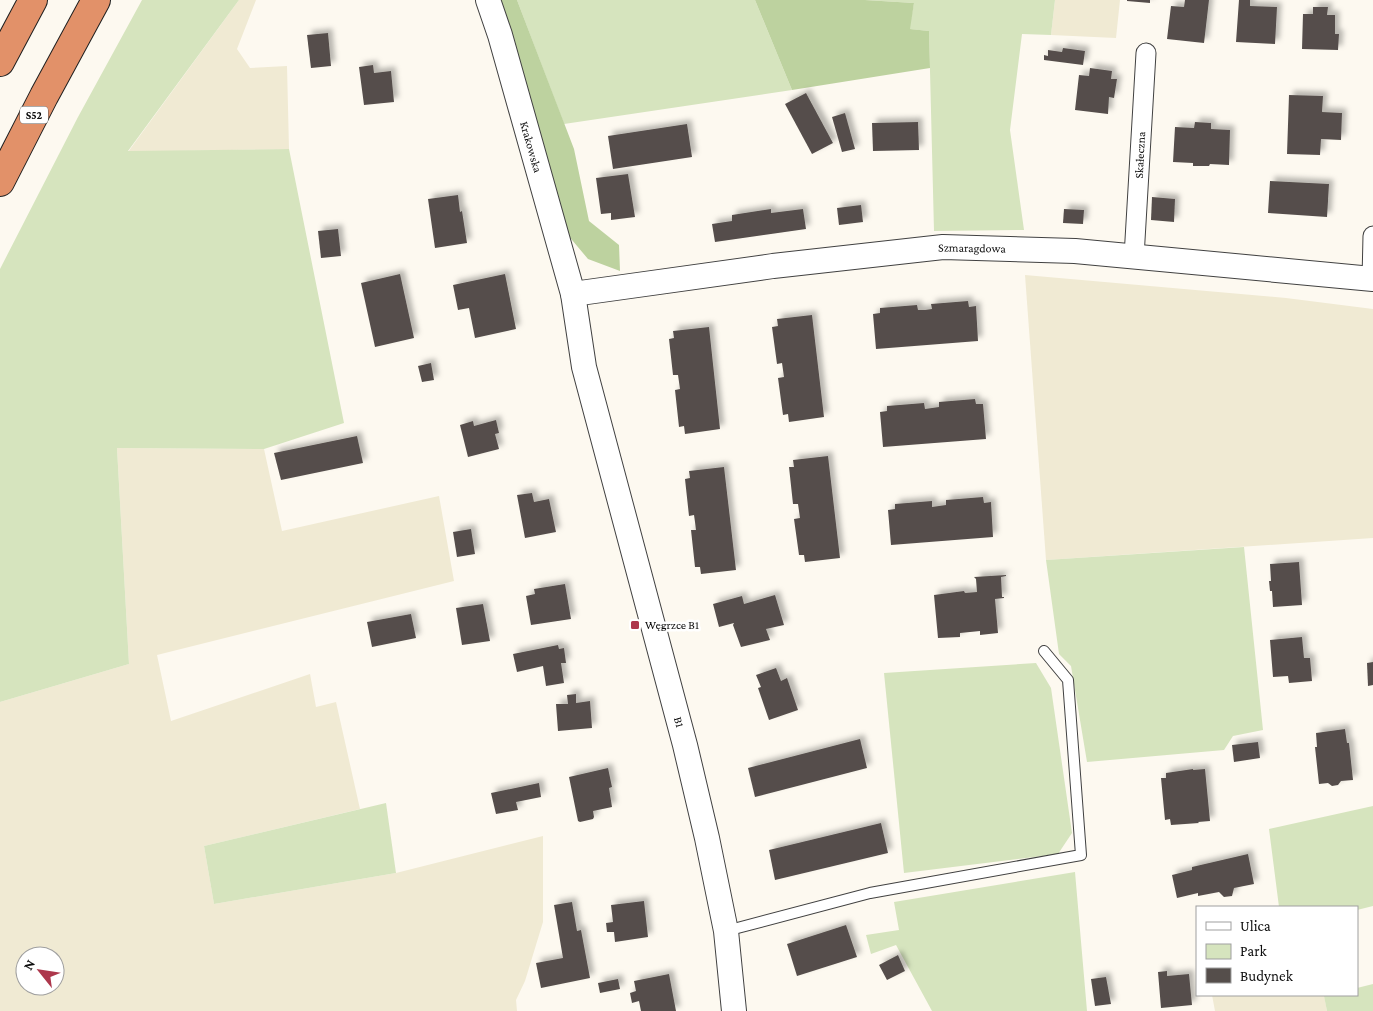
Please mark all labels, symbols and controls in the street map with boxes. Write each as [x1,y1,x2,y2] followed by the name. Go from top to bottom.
[20,106,48,124] road number: S52
[517,120,545,175] street label: Krakowska
[1132,131,1148,179] street label: Skałeczna
[938,240,1006,256] street label: Szmaragdowa
[645,618,699,632] place label: Węgrzce B1
[629,619,641,631] marker: Węgrzce B1
[671,715,687,729] street label: B1
[1196,906,1358,996] legend
[1240,918,1271,934] text: Ulica
[1240,943,1267,959] text: Park
[15,946,65,996] north arrow
[19,956,38,973] text: N
[1240,968,1294,985] text: Budynek

